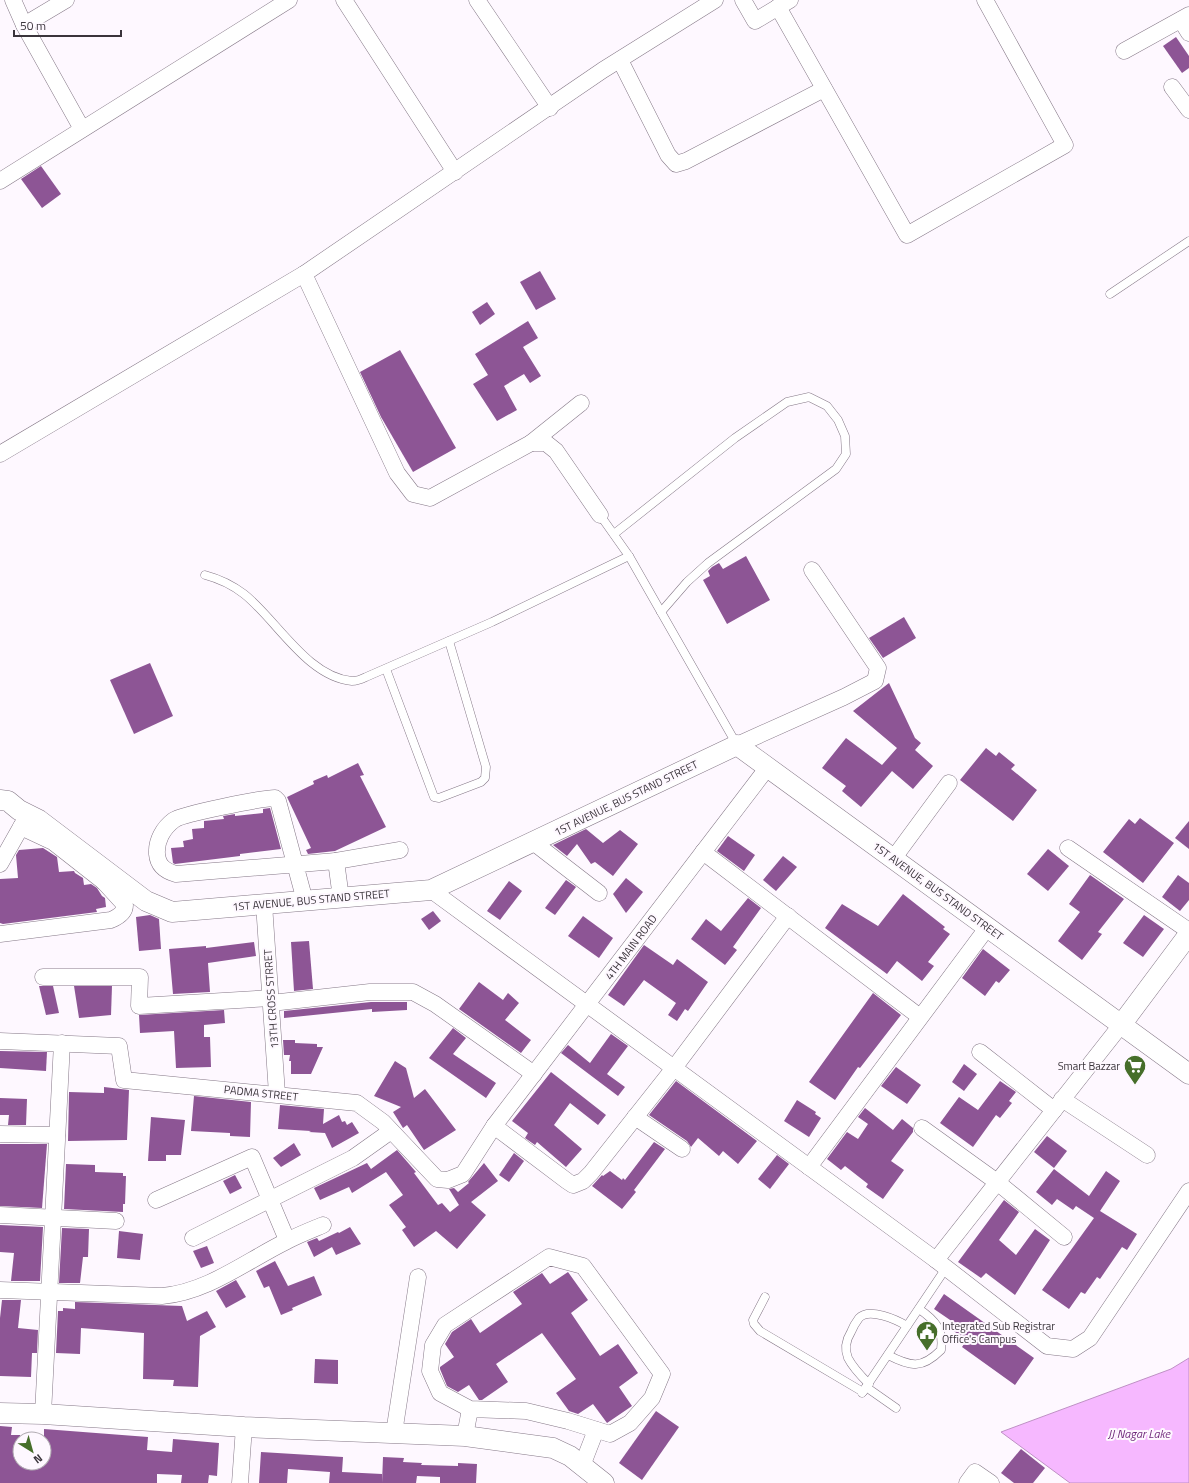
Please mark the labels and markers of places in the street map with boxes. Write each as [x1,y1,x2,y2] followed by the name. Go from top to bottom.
[1122,1053,1148,1086] supermarket icon: Smart Bazzar
[1058,1058,1120,1074] place label: Smart Bazzar
[942,1318,1055,1347] place label: Integrated Sub Registrar Office's Campus
[914,1319,940,1352] public building icon: Integrated Sub Registrar Office's Campus

